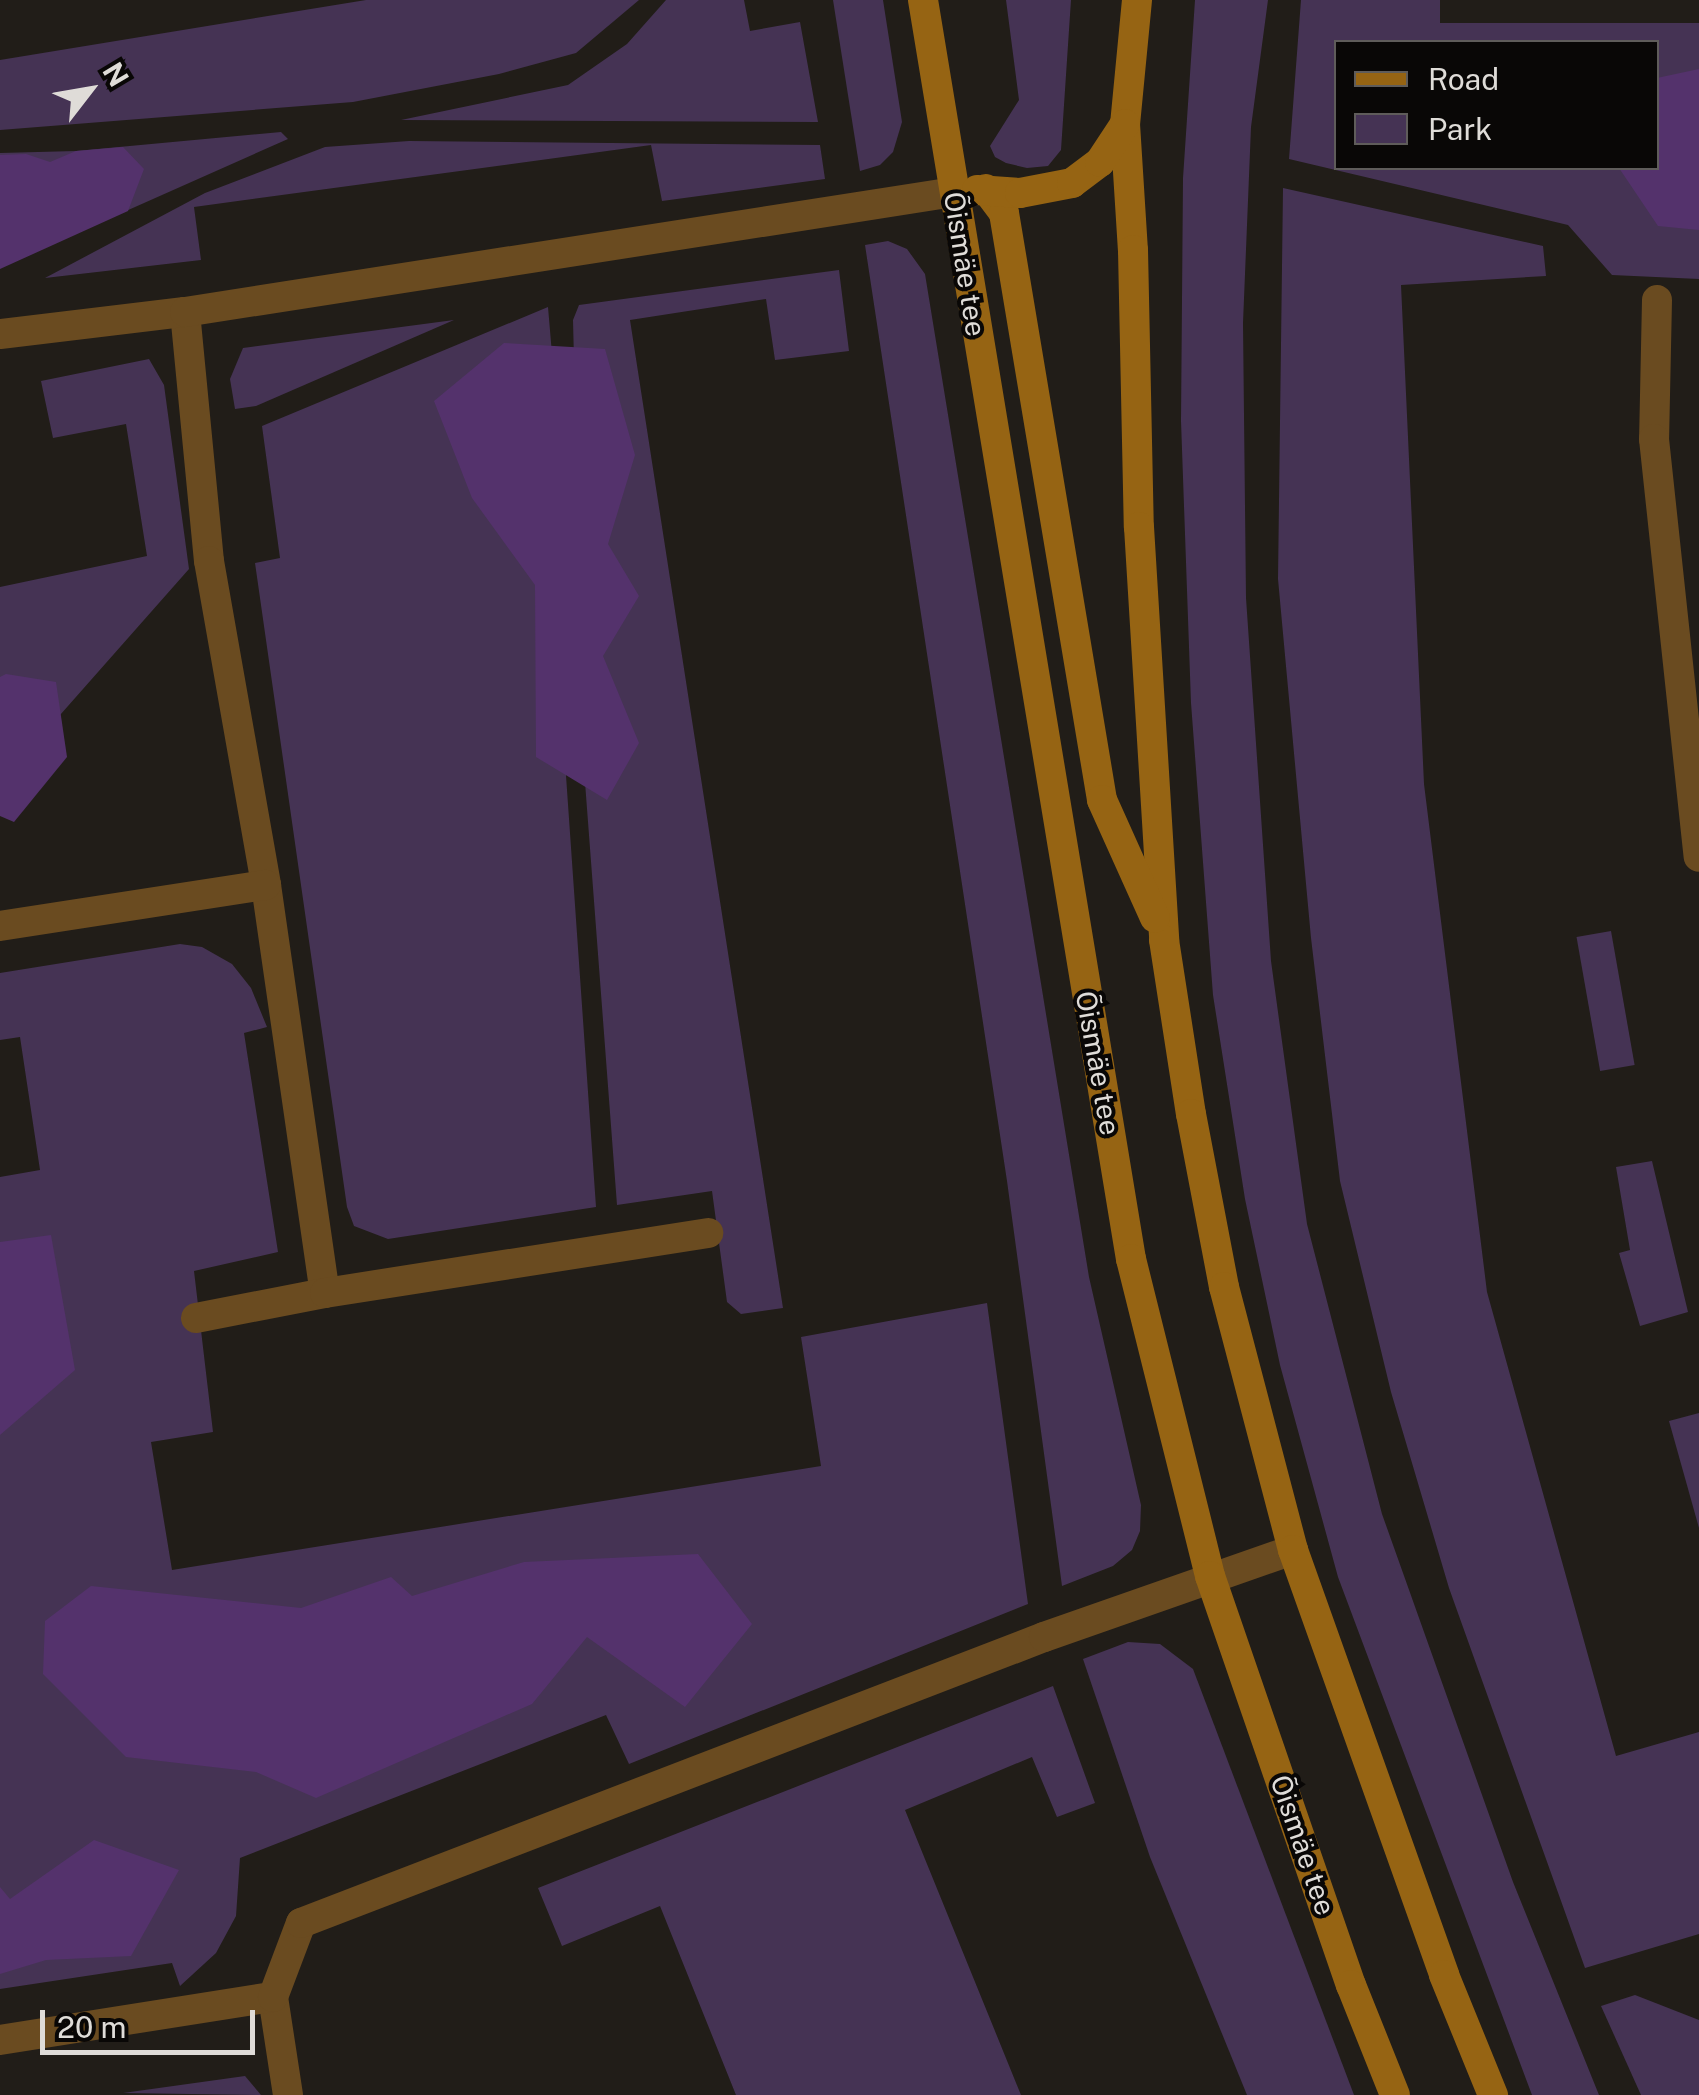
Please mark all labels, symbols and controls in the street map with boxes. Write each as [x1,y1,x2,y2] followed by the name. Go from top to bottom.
[40,40,140,140] north arrow
[1334,40,1659,170] legend
[96,56,136,92] text: N
[1428,61,1499,97] text: Road
[1428,111,1492,147] text: Park
[937,189,993,339] street label: Õismäe tee
[1069,988,1127,1138] street label: Õismäe tee
[1263,1770,1343,1920] street label: Õismäe tee
[45,1990,260,2052] scale bar
[57,2009,126,2045] text: 20 m

